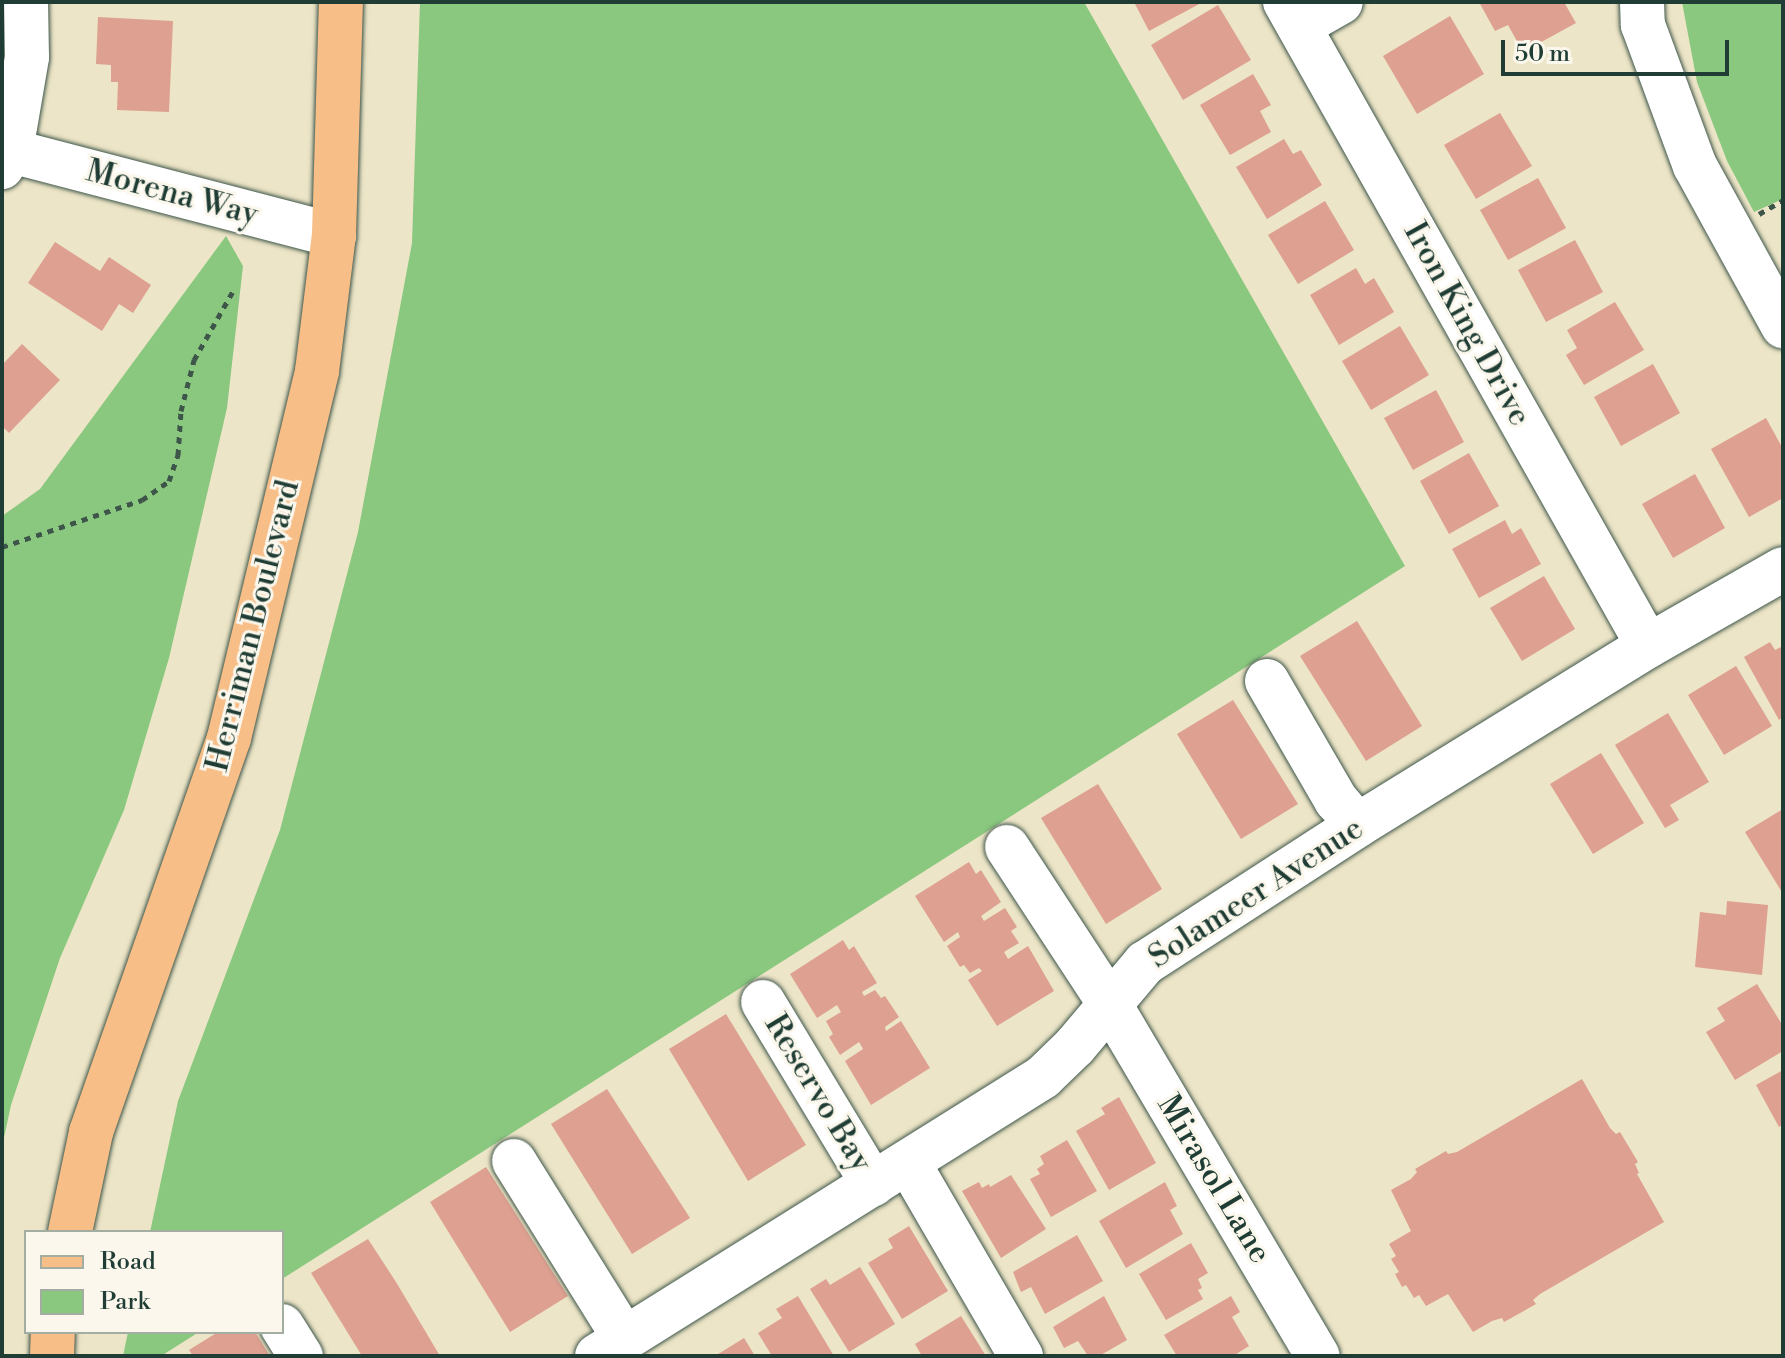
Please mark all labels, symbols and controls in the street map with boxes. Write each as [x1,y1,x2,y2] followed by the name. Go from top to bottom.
[1505,24,1733,74] scale bar
[1515,39,1570,69] text: 50 m
[82,152,262,234] street label: Morena Way
[1395,216,1539,432] street label: Iron King Drive
[198,476,308,776] street label: Herriman Boulevard
[1141,809,1371,977] street label: Solameer Avenue
[756,1007,880,1179] street label: Reservo Bay
[1149,1088,1279,1270] street label: Mirasol Lane
[24,1230,284,1334] legend
[100,1247,156,1277] text: Road
[100,1287,150,1317] text: Park

